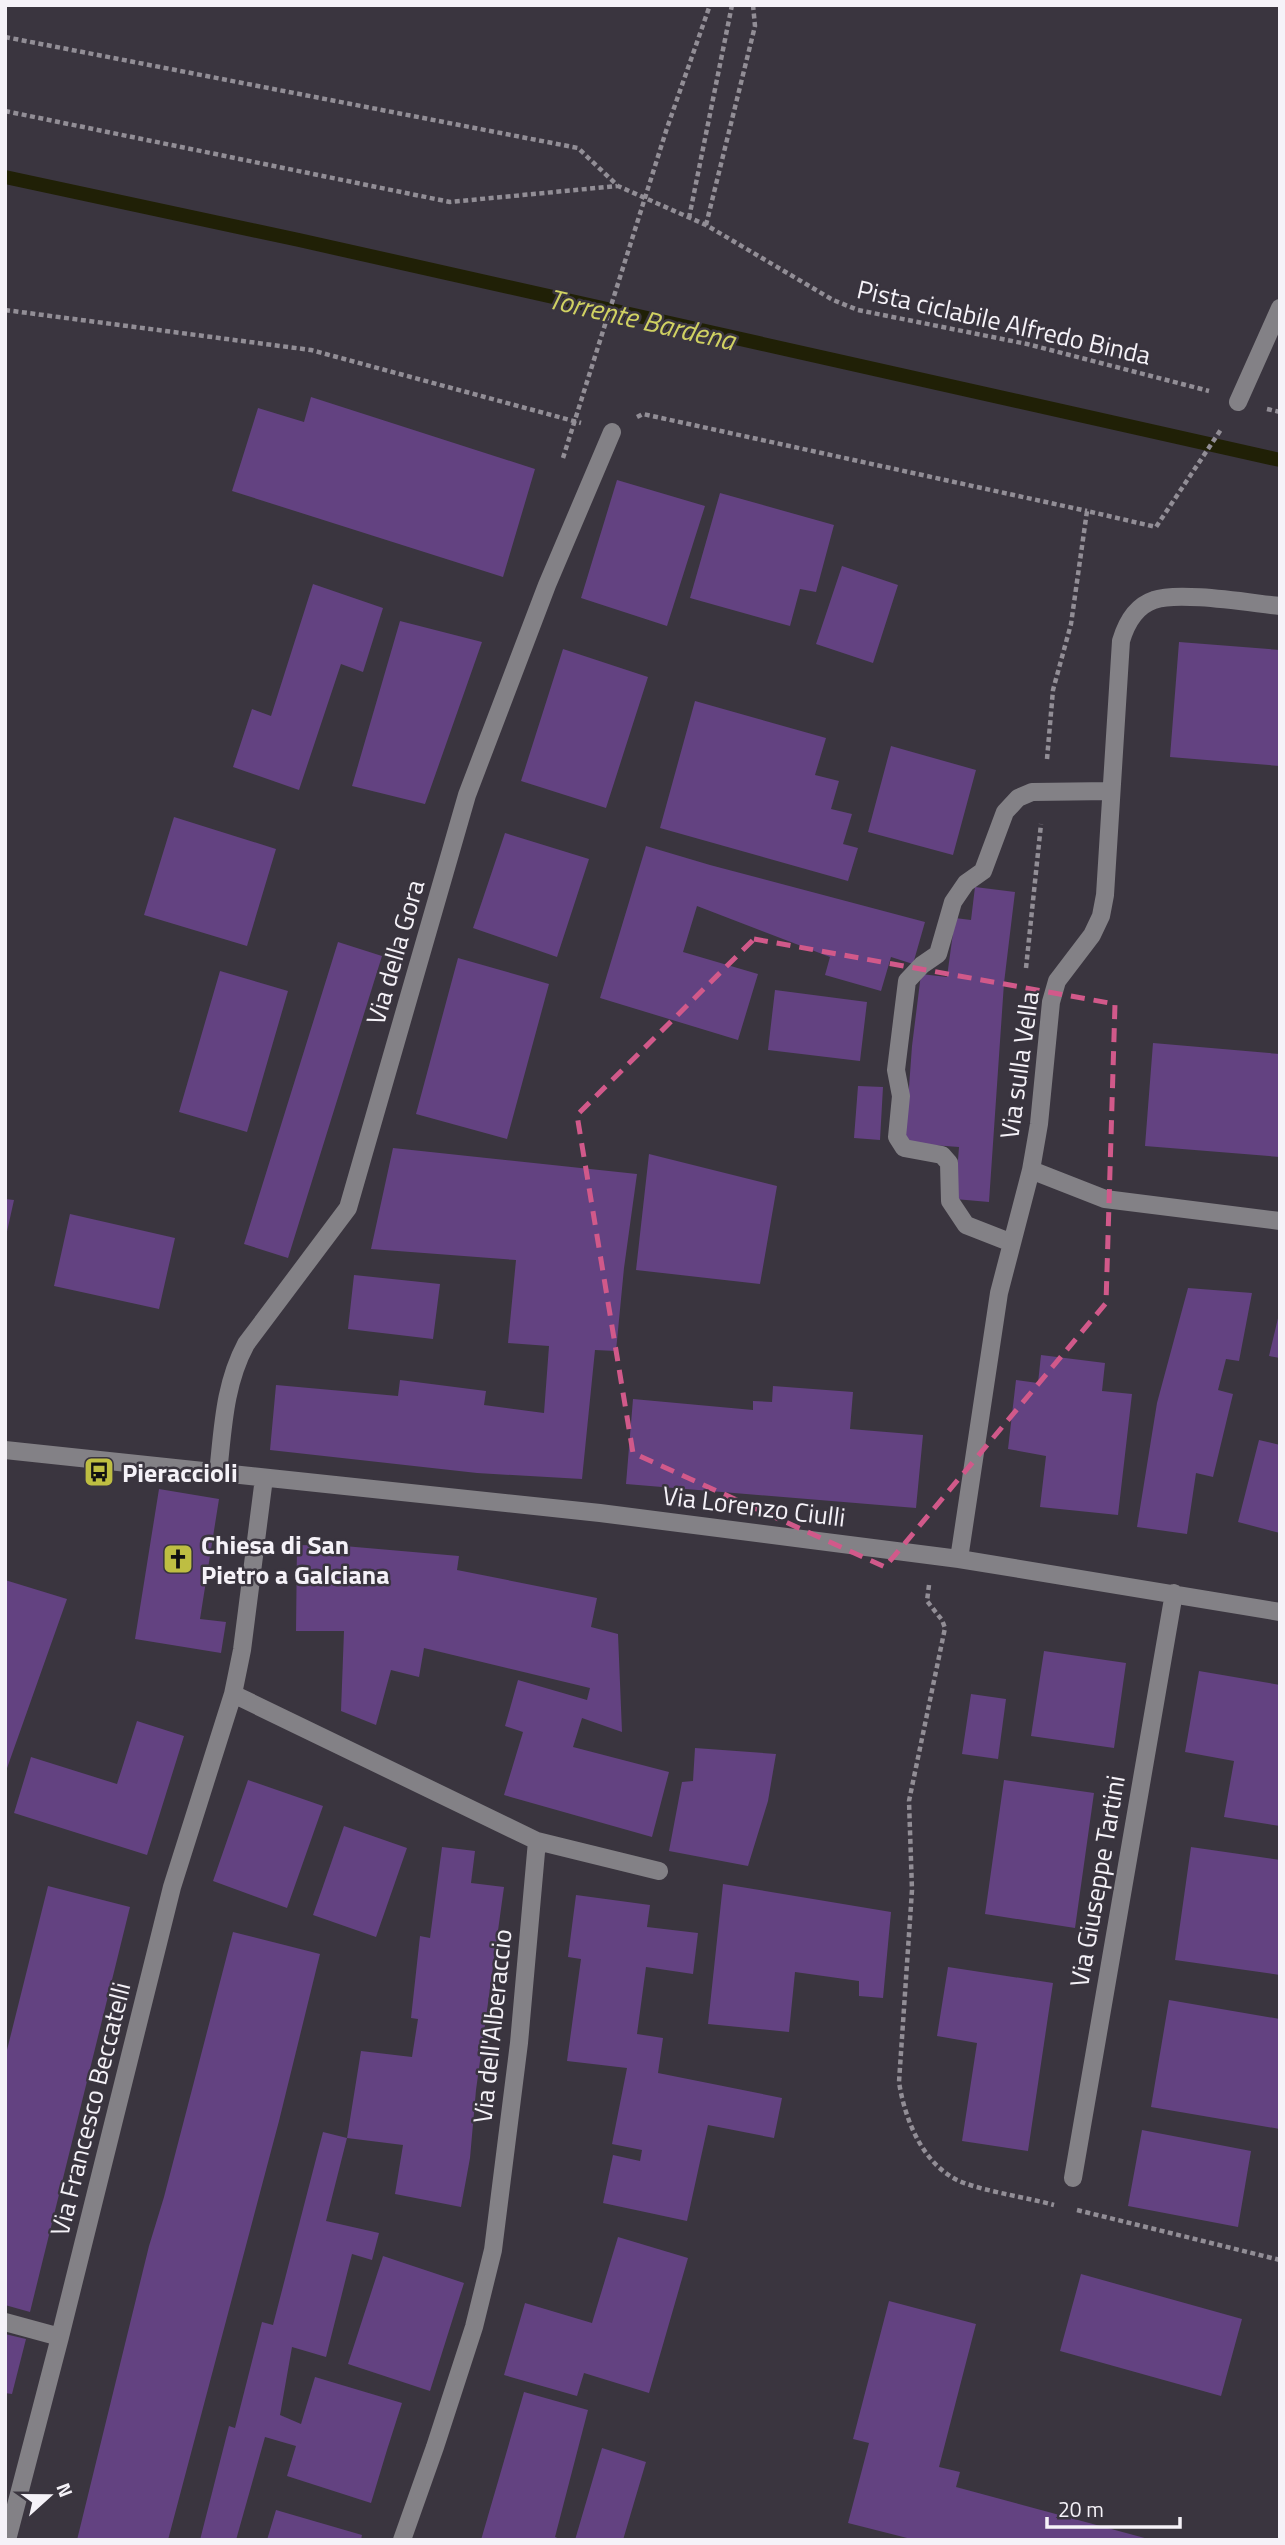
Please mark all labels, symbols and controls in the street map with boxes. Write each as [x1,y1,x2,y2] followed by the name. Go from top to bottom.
[853,269,1155,375] street label: Pista ciclabile Alfredo Binda
[544,277,742,362] water label: Torrente Bardena
[356,875,434,1029] street label: Via della Gora
[989,989,1049,1141] street label: Via sulla Vella
[122,1453,238,1492] place label: Pieraccioli
[82,1455,116,1489] bus stop icon: Pieraccioli
[660,1475,848,1537] street label: Via Lorenzo Ciulli
[201,1525,389,1594] place label: Chiesa di San Pietro a Galciana
[161,1542,195,1576] church icon: Chiesa di San Pietro a Galciana
[1059,1772,1135,1990] street label: Via Giuseppe Tartini
[462,1927,522,2125] street label: Via dell'Alberaccio
[40,1978,140,2240] street label: Via Francesco Beccatelli
[14,2461,84,2531] north arrow
[49,2478,81,2501] text: N
[1047,2486,1180,2530] scale bar
[1058,2493,1104,2525] text: 20 m

